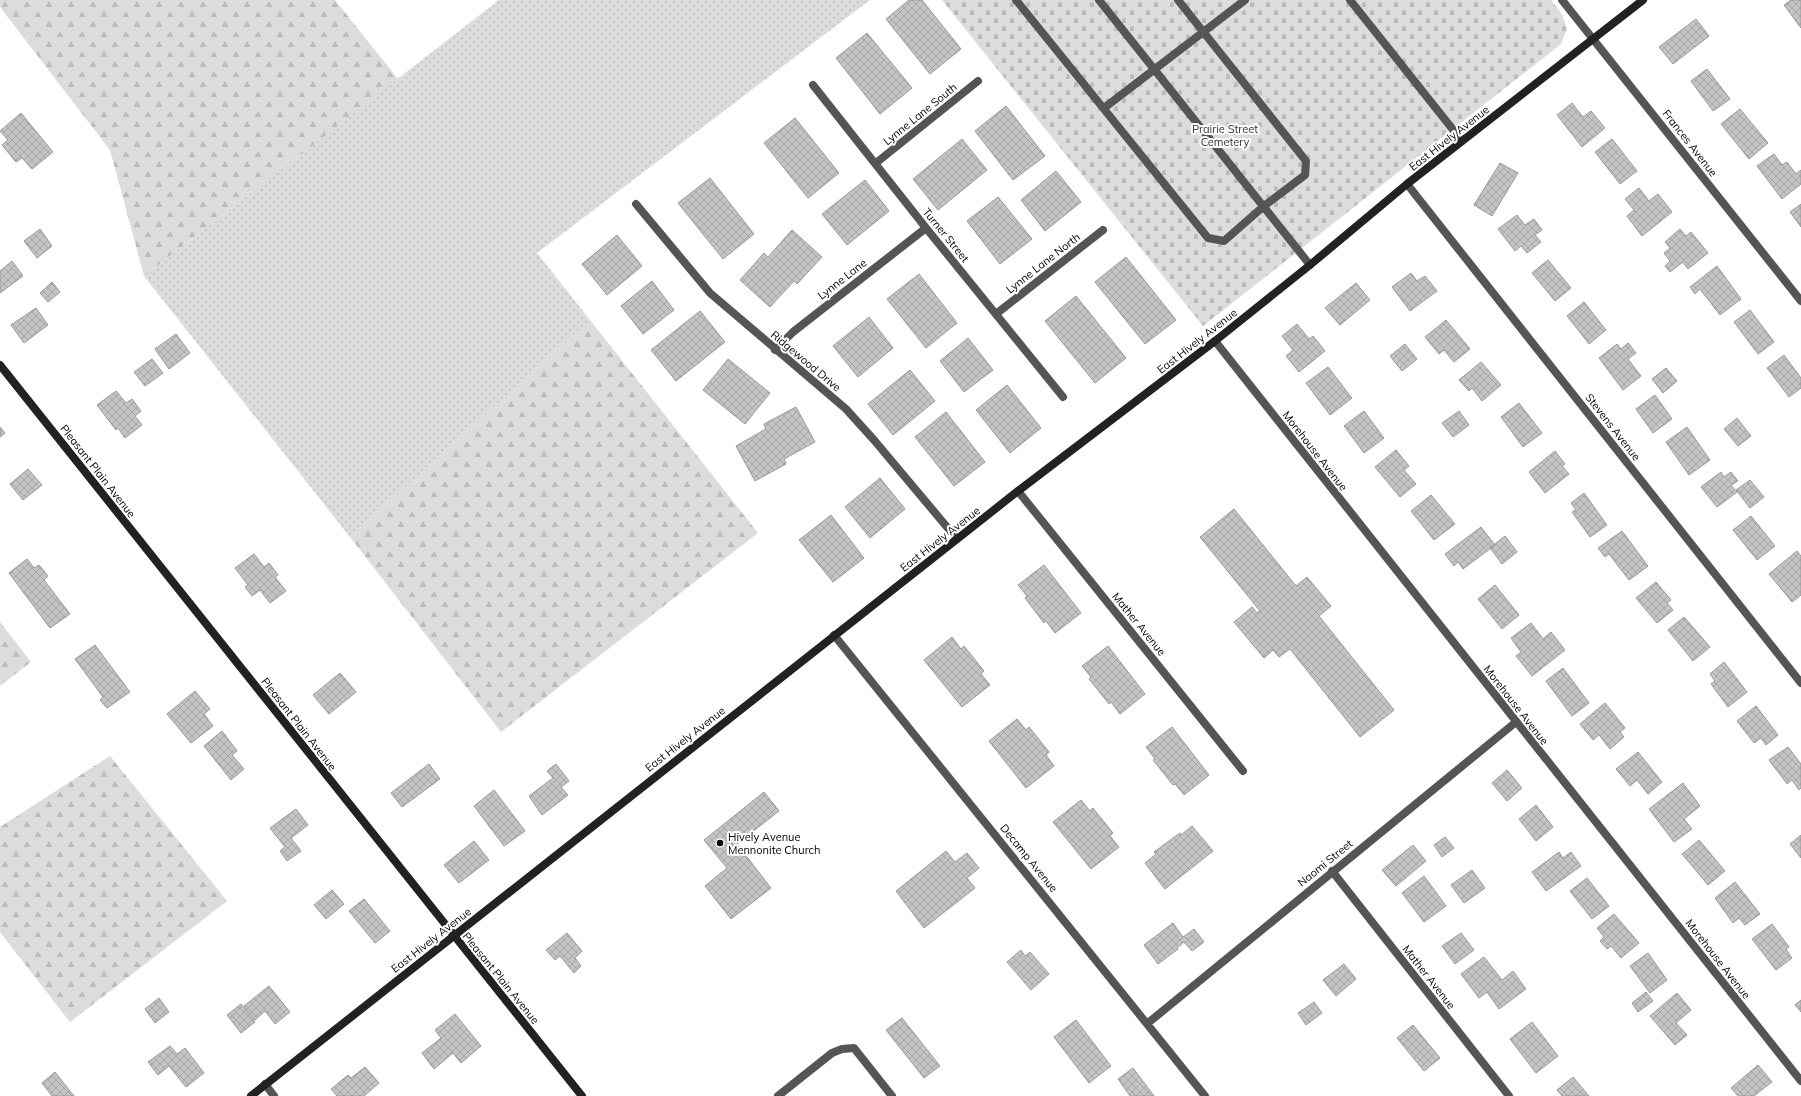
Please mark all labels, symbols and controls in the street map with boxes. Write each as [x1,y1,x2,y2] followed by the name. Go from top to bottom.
[880,80,960,148] street label: Lynne Lane South
[1406,102,1492,174] street label: East Hively Avenue
[1660,107,1720,179] street label: Frances Avenue
[1192,122,1258,149] park label: Prairie Street Cemetery
[920,205,972,265] street label: Turner Street
[1003,230,1083,296] street label: Lynne Lane North
[815,256,869,302] street label: Lynne Lane
[1154,305,1240,377] street label: East Hively Avenue
[768,328,844,394] street label: Ridgewood Drive
[1582,391,1644,463] street label: Stevens Avenue
[1280,408,1350,494] street label: Morehouse Avenue
[57,422,139,520] street label: Pleasant Plain Avenue
[897,503,983,575] street label: East Hively Avenue
[1109,589,1169,659] street label: Mather Avenue
[1481,662,1551,748] street label: Morehouse Avenue
[258,675,340,773] street label: Pleasant Plain Avenue
[642,703,728,775] street label: East Hively Avenue
[997,821,1061,895] street label: Decamp Avenue
[728,830,820,857] place label: Hively Avenue Mennonite Church
[1295,836,1355,889] street label: Naomi Street
[715,838,725,848] marker: Hively Avenue Mennonite Church
[388,904,474,976] street label: East Hively Avenue
[1683,916,1753,1002] street label: Morehouse Avenue
[460,929,542,1027] street label: Pleasant Plain Avenue
[1400,942,1458,1012] street label: Mather Avenue

